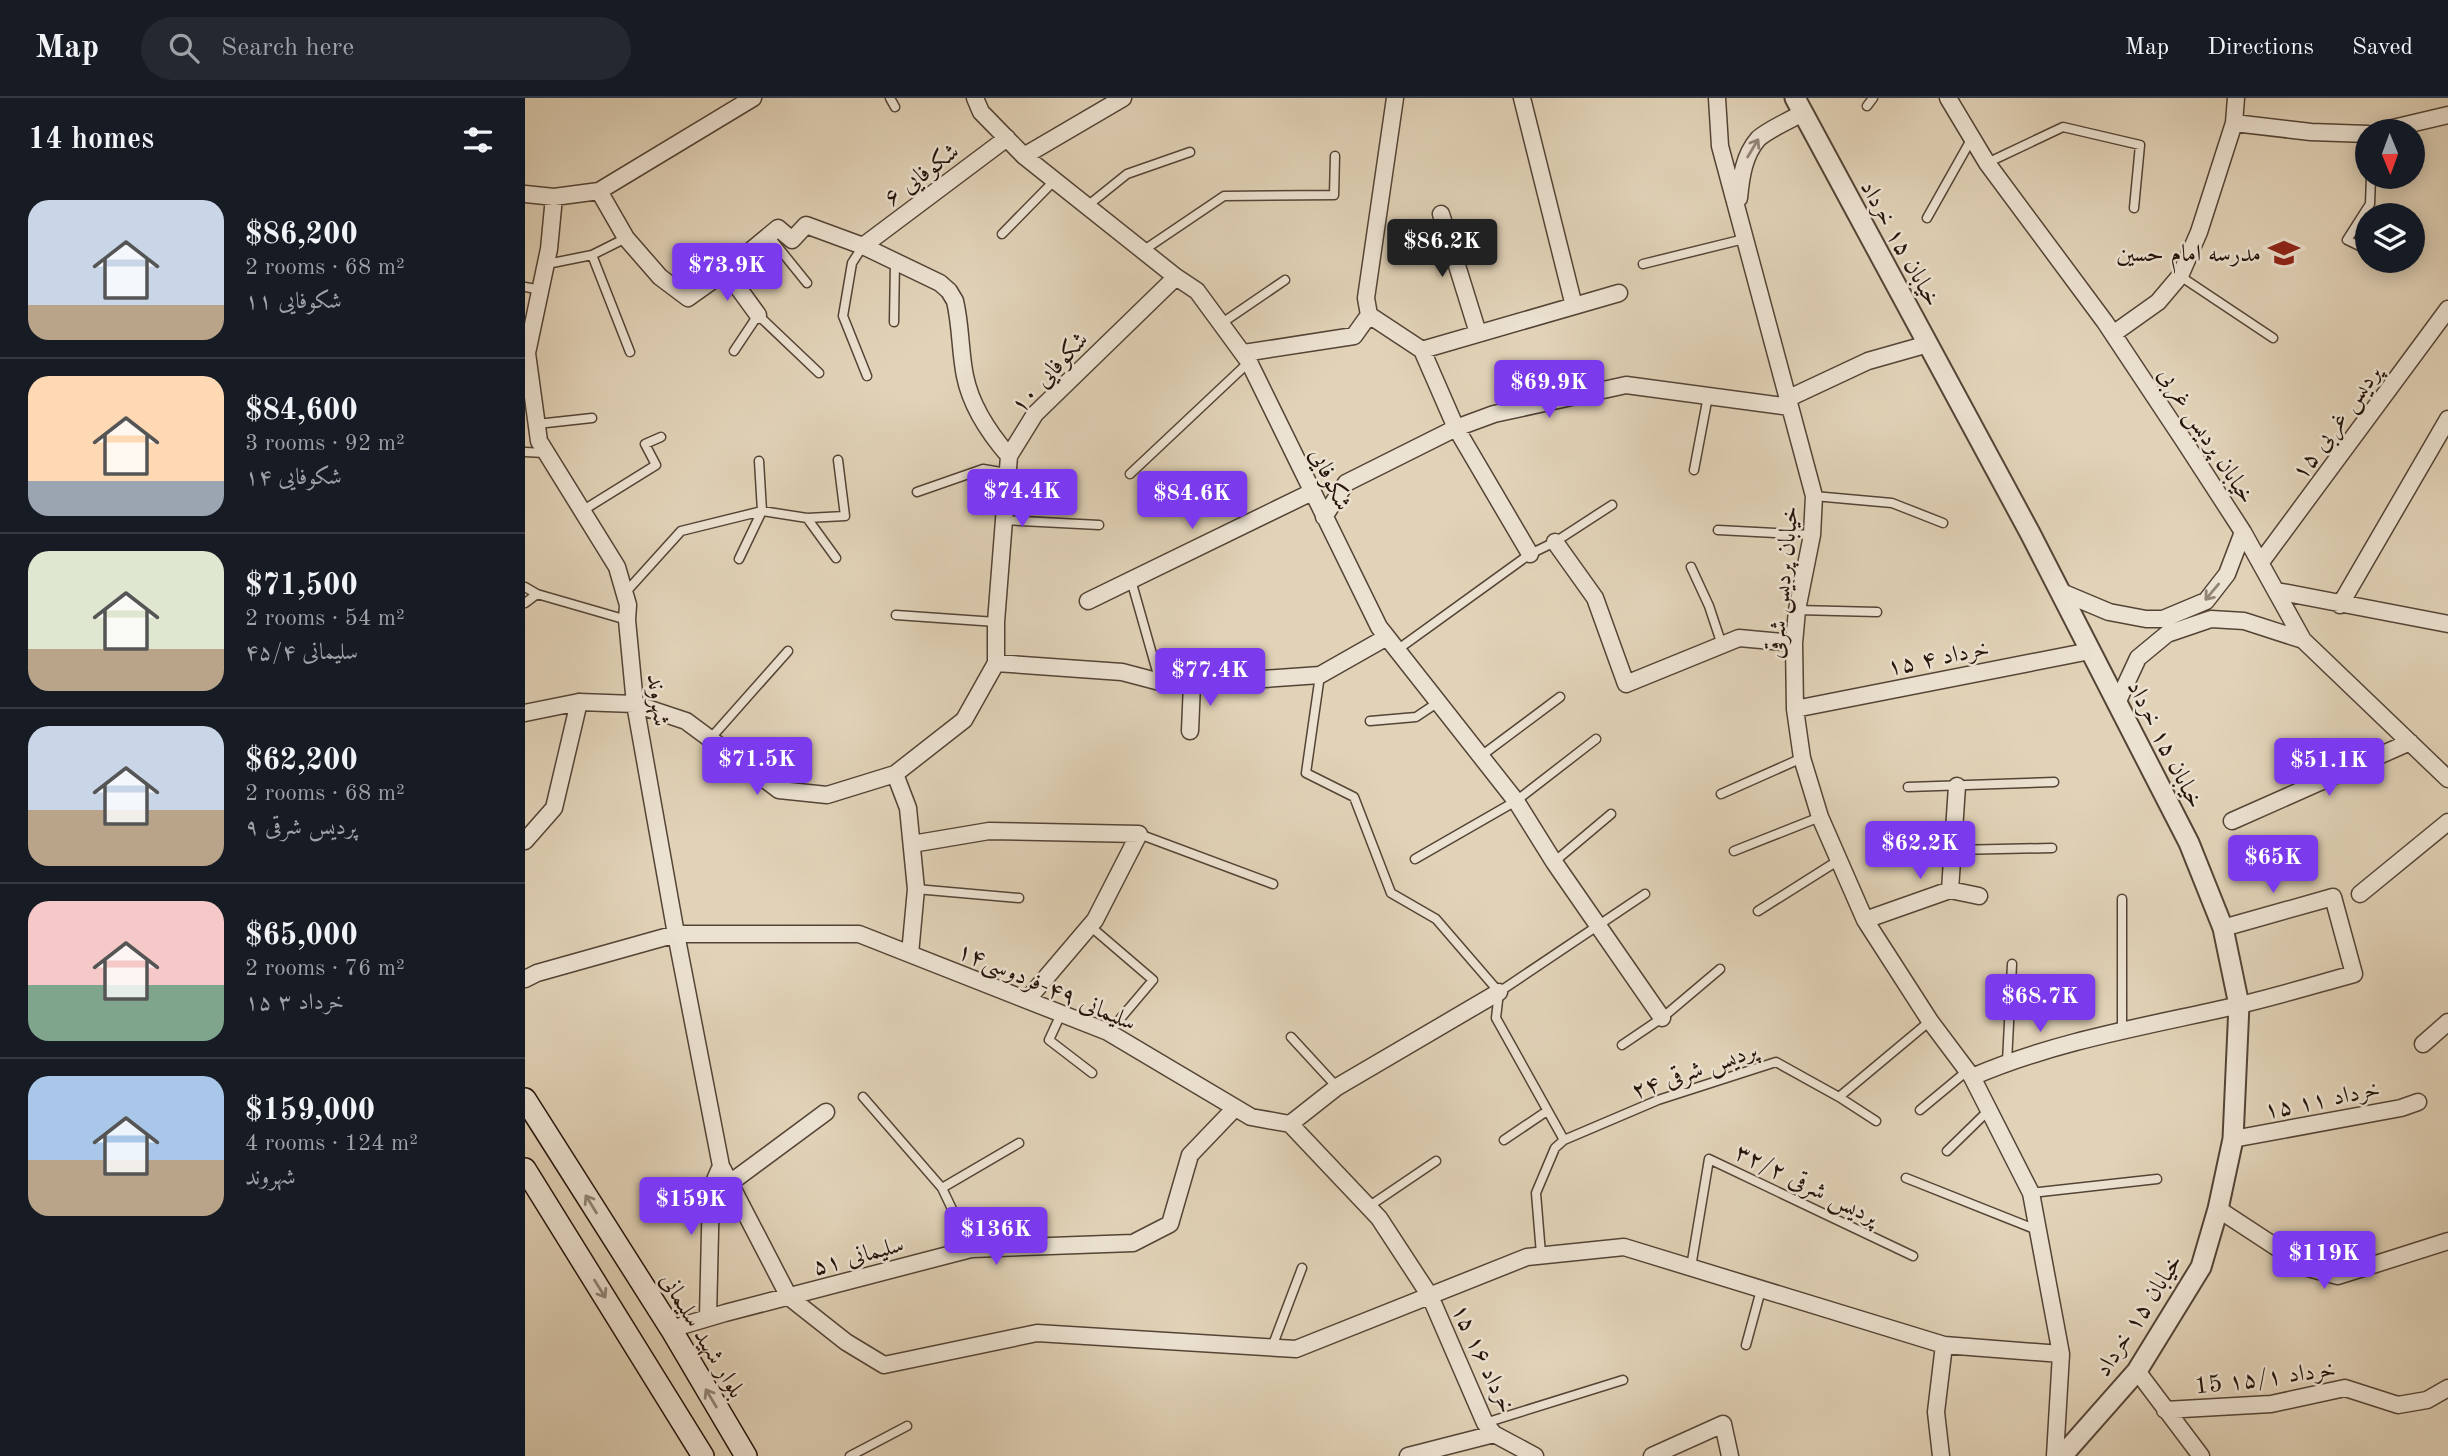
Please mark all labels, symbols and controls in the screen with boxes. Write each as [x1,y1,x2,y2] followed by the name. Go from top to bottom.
[141,17,631,80] search box
[165,29,203,67] icon: search
[35,32,99,65] text: Map
[221,35,354,61] text: Search here
[2125,36,2169,60] text: Map
[2207,36,2314,60] text: Directions
[2352,36,2413,60] text: Saved
[2355,119,2425,189] north arrow
[2355,119,2425,273] map controls
[459,121,497,159] icon: filters
[28,125,154,155] text: 14 homes
[879,138,965,212] street label: شکوفایی ۶
[1746,139,1760,159] one-way arrow
[1855,177,1944,311] street label: خیابان ۱۵ خرداد
[2355,203,2425,273] button: layers
[245,220,358,250] text: $86,200
[1385,220,1499,279] pin: $86.2K
[84,228,168,312] icon: home
[1403,230,1481,253] text: $86.2K
[2267,236,2301,270] school or university icon: مدرسه امام حسین
[2116,243,2261,274] place label: مدرسه امام حسین
[670,244,784,303] pin: $73.9K
[688,254,766,277] text: $73.9K
[245,256,405,279] text: 2 rooms · 68 m²
[245,290,342,313] text: شکوفایی ۱۱
[1006,327,1094,419] street label: شکوفایی ۱۰
[2288,359,2391,486] street label: پردیس غربی ۱۵
[1492,360,1606,420] pin: $69.9K
[2150,364,2258,510] street label: خیابان پردیس غربی
[1510,371,1588,394] text: $69.9K
[245,396,358,426] text: $84,600
[84,404,168,488] icon: home
[245,432,405,455] text: 3 rooms · 92 m²
[1303,444,1356,515] street label: شکوفایی
[245,466,342,489] text: شکوفایی ۱۴
[965,470,1079,529] pin: $74.4K
[1135,472,1249,531] pin: $84.6K
[983,480,1061,503] text: $74.4K
[1153,482,1231,505] text: $84.6K
[1763,505,1806,660] street label: خیابان پردیس شرقی
[245,571,358,601] text: $71,500
[84,579,168,663] icon: home
[2204,583,2220,601] one-way arrow
[245,607,405,630] text: 2 rooms · 54 m²
[1885,637,1991,681] street label: ۱۵ خرداد ۴
[245,641,358,664] text: سلیمانی ۴۵/۴
[1153,648,1267,708] pin: $77.4K
[1171,659,1249,682] text: $77.4K
[640,672,673,728] street label: شهروند
[2122,677,2207,813] street label: خیابان ۱۵ خرداد
[700,738,814,797] pin: $71.5K
[2272,738,2386,798] pin: $51.1K
[245,746,358,776] text: $62,200
[718,748,796,771] text: $71.5K
[2290,749,2368,772] text: $51.1K
[84,754,168,838] icon: home
[245,782,405,805] text: 2 rooms · 68 m²
[245,816,357,839] text: پردیس شرقی ۹
[1863,822,1977,881] pin: $62.2K
[1881,832,1959,855] text: $62.2K
[2232,836,2314,895] pin: $65K
[2244,846,2302,869] text: $65K
[245,921,358,951] text: $65,000
[84,929,168,1013] icon: home
[952,939,1139,1039] street label: سلیمانی ۴۹-فردوسی۱۴
[245,957,405,980] text: 2 rooms · 76 m²
[1983,974,2097,1034] pin: $68.7K
[2001,985,2079,1008] text: $68.7K
[245,991,344,1014] text: ۱۵ خرداد ۳
[1629,1037,1764,1106] street label: پردیس شرقی ۲۴
[2262,1078,2382,1124] street label: ۱۵ خرداد ۱۱
[245,1096,375,1126] text: $159,000
[84,1104,168,1188] icon: home
[245,1132,418,1155] text: 4 rooms · 124 m²
[1730,1140,1884,1234] street label: پردیس شرقی ۳۲/۲
[245,1166,296,1189] text: شهروند
[642,1178,740,1237] pin: $159K
[655,1188,727,1211] text: $159K
[584,1195,599,1214] one-way arrow
[947,1208,1045,1267] pin: $136K
[960,1218,1032,1241] text: $136K
[2275,1232,2373,1291] pin: $119K
[810,1233,907,1281] street label: سلیمانی ۵۱
[2288,1242,2360,1265] text: $119K
[2091,1251,2188,1381] street label: خیابان ۱۵ خرداد
[654,1269,748,1403] street label: بلوار شهید سلیمانی
[594,1279,608,1299] one-way arrow
[1446,1301,1518,1417] street label: ۱۵ خرداد ۱۶
[2193,1358,2337,1400] street label: 15 خرداد ۱۵/۱
[703,1388,717,1408] one-way arrow

